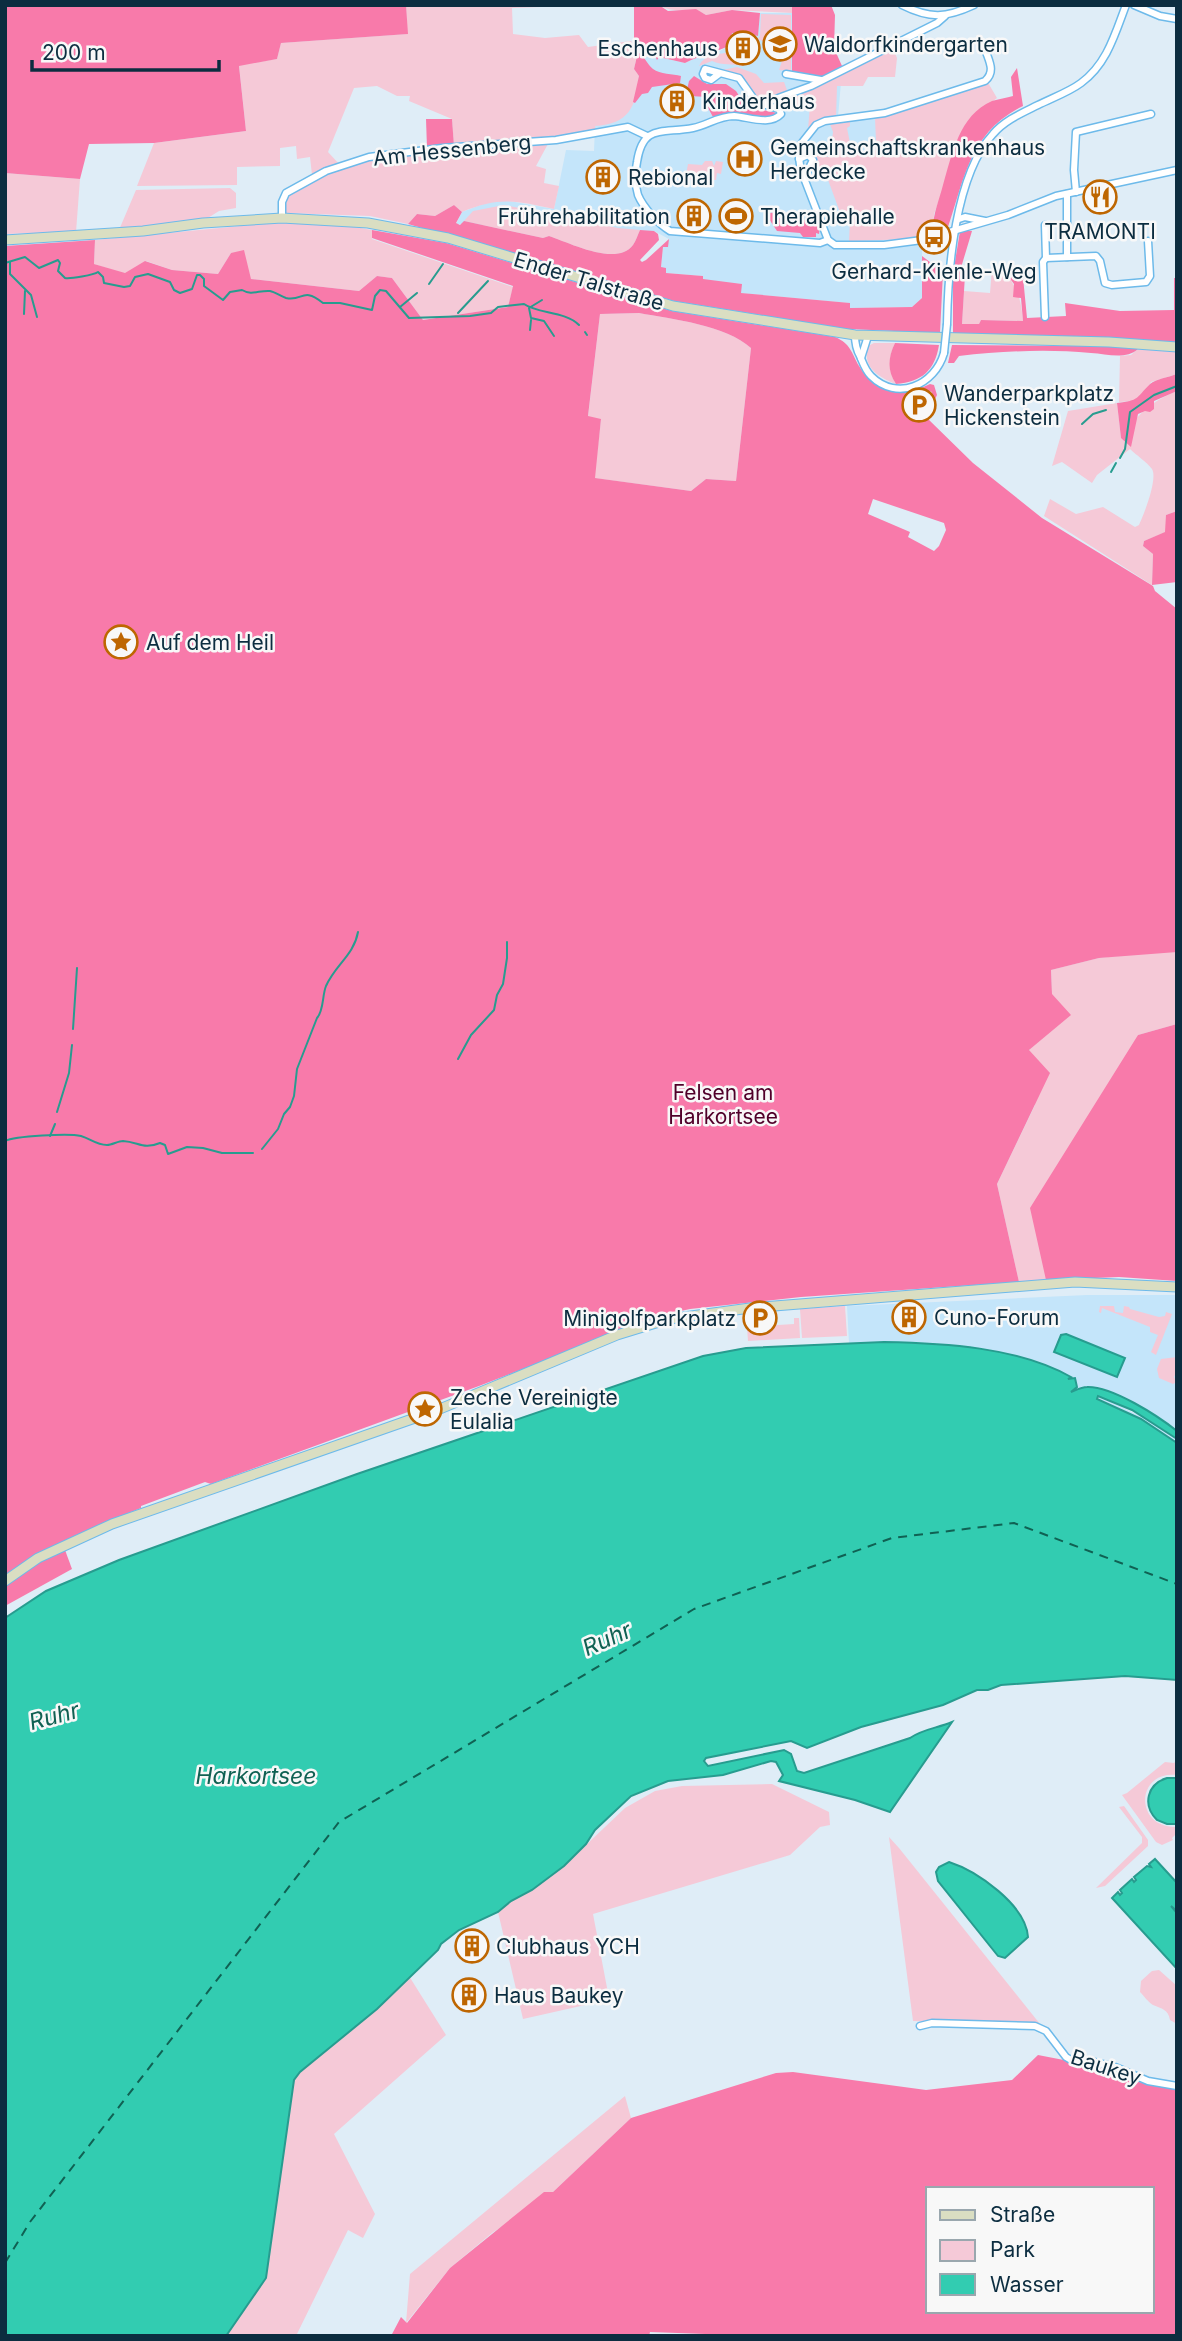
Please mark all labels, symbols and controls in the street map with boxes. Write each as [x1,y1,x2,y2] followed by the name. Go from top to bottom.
[761,25,799,63] school or university icon: Waldorfkindergarten
[32,28,219,72] scale bar
[724,29,762,67] building icon: Eschenhaus
[804,32,1008,57] place label: Waldorfkindergarten
[598,36,718,61] place label: Eschenhaus
[42,40,106,65] text: 200 m
[658,82,696,120] building icon: Kinderhaus
[702,89,815,114] place label: Kinderhaus
[372,129,532,171] street label: Am Hessenberg
[770,135,1045,184] place label: Gemeinschaftskrankenhaus Herdecke
[726,140,764,178] hospital icon: Gemeinschaftskrankenhaus Herdecke
[584,158,622,196] building icon: Rebional
[628,165,713,190] place label: Rebional
[1081,178,1119,216] restaurant icon: TRAMONTI
[675,197,713,235] building icon: Frührehabilitation
[717,197,755,235] sports icon: Therapiehalle
[498,204,670,229] place label: Frührehabilitation
[760,204,895,229] place label: Therapiehalle
[915,218,953,256] bus stop icon: Gerhard-Kienle-Weg
[1044,219,1156,244] place label: TRAMONTI
[511,246,667,316] street label: Ender Talstraße
[831,259,1037,284] place label: Gerhard-Kienle-Weg
[944,381,1114,430] place label: Wanderparkplatz Hickenstein
[900,386,938,424] parking icon: Wanderparkplatz Hickenstein
[102,623,140,661] place icon: Auf dem Heil
[146,630,274,655] place label: Auf dem Heil
[668,1080,778,1129] park label: Felsen am Harkortsee
[890,1298,928,1336] building icon: Cuno-Forum
[741,1299,779,1337] parking icon: Minigolfparkplatz
[934,1305,1059,1330] place label: Cuno-Forum
[563,1306,736,1331] place label: Minigolfparkplatz
[450,1385,618,1434] place label: Zeche Vereinigte Eulalia
[406,1390,444,1428] place icon: Zeche Vereinigte Eulalia
[578,1615,637,1662] water label: Ruhr
[26,1696,83,1736] water label: Ruhr
[195,1762,317,1790] water label: Harkortsee
[453,1927,491,1965] building icon: Clubhaus YCH
[496,1934,640,1959] place label: Clubhaus YCH
[450,1976,488,2014] building icon: Haus Baukey
[494,1983,624,2008] place label: Haus Baukey
[1068,2044,1145,2090] street label: Baukey
[926,2187,1154,2313] legend
[990,2202,1055,2227] text: Straße
[990,2237,1035,2262] text: Park
[990,2272,1064,2297] text: Wasser

